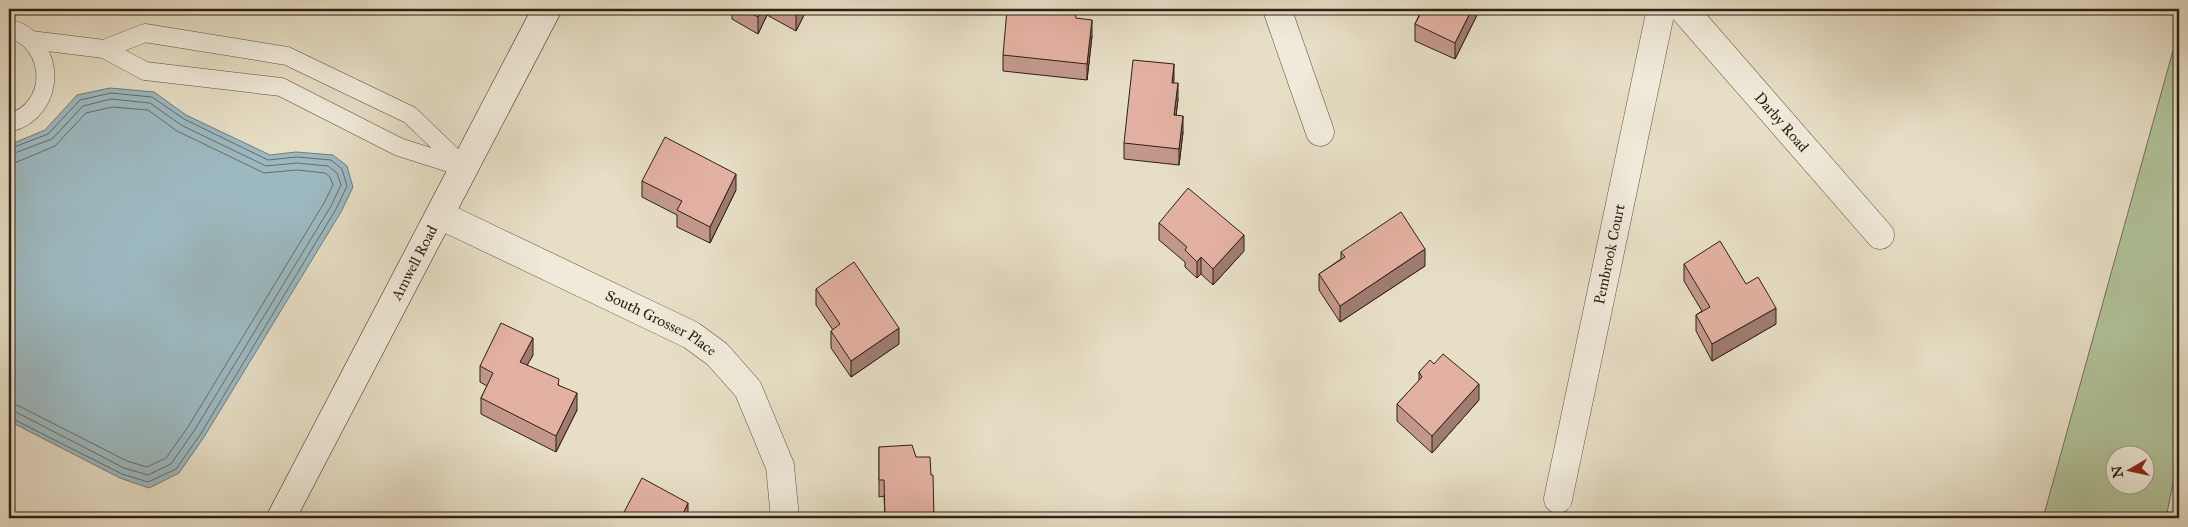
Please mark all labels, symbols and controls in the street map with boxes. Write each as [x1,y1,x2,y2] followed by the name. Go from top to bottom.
[1751,89,1813,156] street label: Darby Road
[1590,202,1629,306] street label: Pembrook Court
[387,222,442,304] street label: Amwell Road
[603,286,720,360] street label: South Grosser Place
[2106,444,2156,494] north arrow
[2108,465,2127,479] text: N

